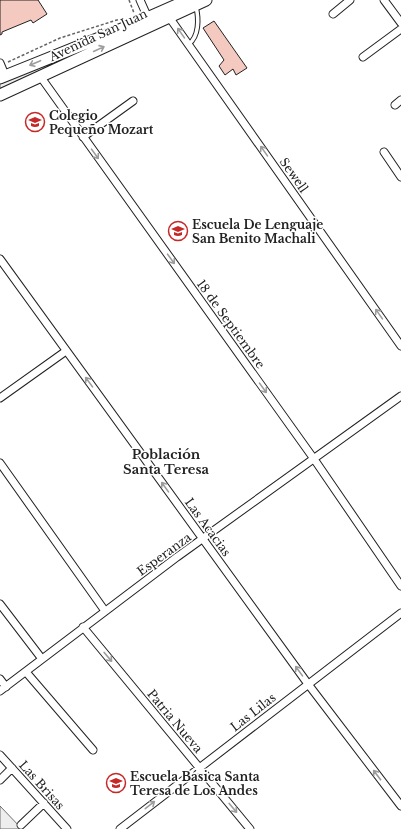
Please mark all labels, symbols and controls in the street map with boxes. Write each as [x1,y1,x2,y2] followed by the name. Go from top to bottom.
[46,6,149,65] street label: Avenida San Juan
[177,28,185,39] one-way arrow
[93,45,105,52] one-way arrow
[30,59,42,67] one-way arrow
[49,108,154,137] place label: Colegio Pequeño Mozart
[24,111,46,133] school or university icon: Colegio Pequeño Mozart
[260,145,268,156] one-way arrow
[91,148,99,159] one-way arrow
[277,155,311,195] street label: Sewell
[192,217,323,246] place label: Escuela De Lenguaje San Benito Machali
[167,220,189,242] school or university icon: Escuela De Lenguaje San Benito Machali
[167,254,175,265] one-way arrow
[194,277,268,371] street label: 18 de Septiembre
[375,309,383,320] one-way arrow
[84,377,93,388] one-way arrow
[259,382,267,393] one-way arrow
[123,446,209,478] district label: Población Santa Teresa
[161,482,169,493] one-way arrow
[182,495,234,559] street label: Las Acacias
[134,529,194,579] street label: Esperanza
[103,652,112,663] one-way arrow
[295,666,303,677] one-way arrow
[144,686,206,756] street label: Patria Nueva
[227,690,279,734] street label: Las Lilas
[16,757,68,813] street label: Las Brisas
[130,769,260,798] place label: Escuela Básica Santa Teresa de Los Andes
[373,770,382,781] one-way arrow
[105,772,127,794] school or university icon: Escuela Básica Santa Teresa de Los Andes
[145,801,156,809] one-way arrow
[228,803,237,814] one-way arrow

